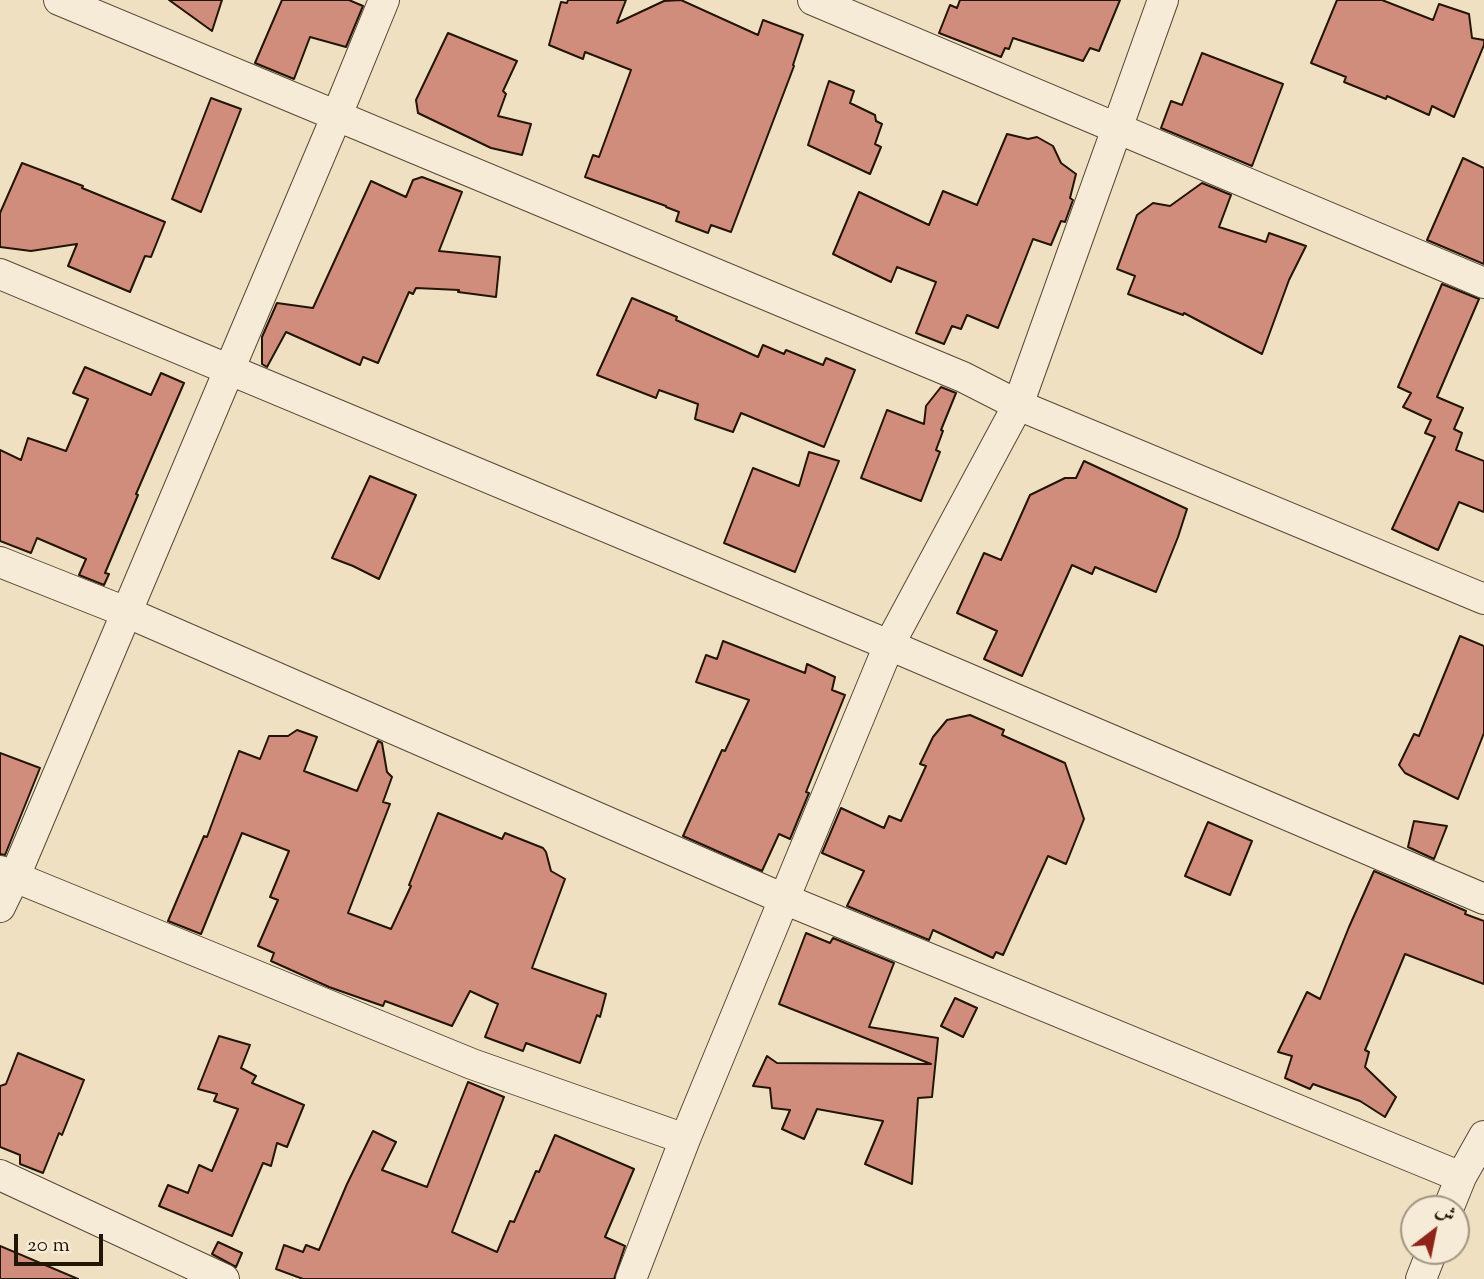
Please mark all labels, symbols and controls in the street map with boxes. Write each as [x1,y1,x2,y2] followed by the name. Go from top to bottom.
[1400,1195,1470,1265] north arrow
[1430,1197,1460,1230] text: ش
[18,1220,107,1264] scale bar
[27,1231,70,1261] text: 20 m

